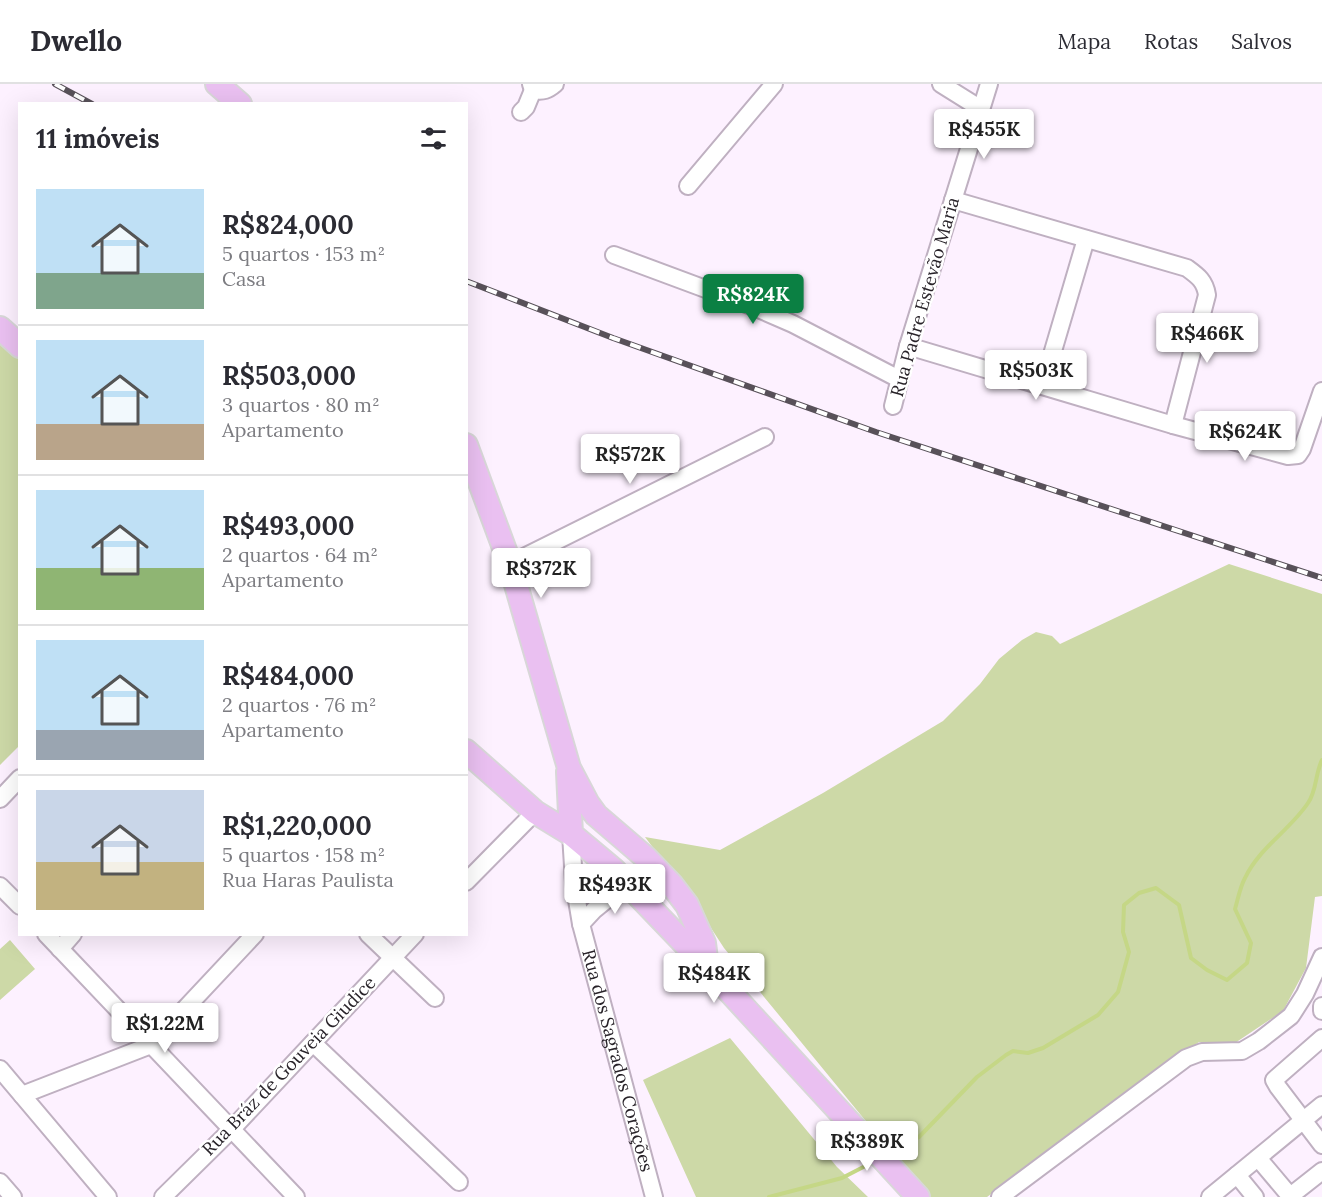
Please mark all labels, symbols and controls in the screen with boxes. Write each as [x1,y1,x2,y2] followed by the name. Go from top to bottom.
[30,23,122,59] text: Dwello
[1058,28,1111,55] text: Mapa
[1144,28,1198,55] text: Rotas
[1231,28,1292,55] text: Salvos
[935,109,1033,160] pin: R$455K
[948,116,1020,141] text: R$455K
[36,122,160,155] text: 11 imóveis
[417,122,450,155] icon: filters
[885,194,964,399] street label: Rua Padre Estevão Maria
[222,208,354,241] text: R$824,000
[84,213,156,285] icon: home
[222,241,385,266] text: 5 quartos · 153 m²
[222,266,266,291] text: Casa
[704,274,802,325] pin: R$824K
[717,281,789,306] text: R$824K
[1158,313,1256,364] pin: R$466K
[1170,320,1244,345] text: R$466K
[987,350,1085,401] pin: R$503K
[999,357,1073,382] text: R$503K
[222,359,356,392] text: R$503,000
[84,364,156,436] icon: home
[222,392,380,417] text: 3 quartos · 80 m²
[1196,411,1294,462] pin: R$624K
[222,417,344,442] text: Apartamento
[1209,418,1281,443] text: R$624K
[581,434,679,485] pin: R$572K
[595,441,665,466] text: R$572K
[222,509,355,542] text: R$493,000
[84,514,156,586] icon: home
[222,542,378,567] text: 2 quartos · 64 m²
[492,548,590,599] pin: R$372K
[506,555,576,580] text: R$372K
[222,567,344,592] text: Apartamento
[222,659,354,692] text: R$484,000
[84,664,156,736] icon: home
[222,692,376,717] text: 2 quartos · 76 m²
[222,717,344,742] text: Apartamento
[222,809,372,842] text: R$1,220,000
[84,814,156,886] icon: home
[222,842,385,867] text: 5 quartos · 158 m²
[566,864,664,915] pin: R$493K
[222,867,394,892] text: Rua Haras Paulista
[578,871,652,896] text: R$493K
[577,947,659,1174] street label: Rua dos Sagrados Corações
[665,953,763,1004] pin: R$484K
[677,960,751,985] text: R$484K
[197,971,381,1160] street label: Rua Bráz de Gouveia Giudice
[110,1003,220,1054] pin: R$1.22M
[125,1010,205,1035] text: R$1.22M
[818,1121,916,1172] pin: R$389K
[830,1128,904,1153] text: R$389K

